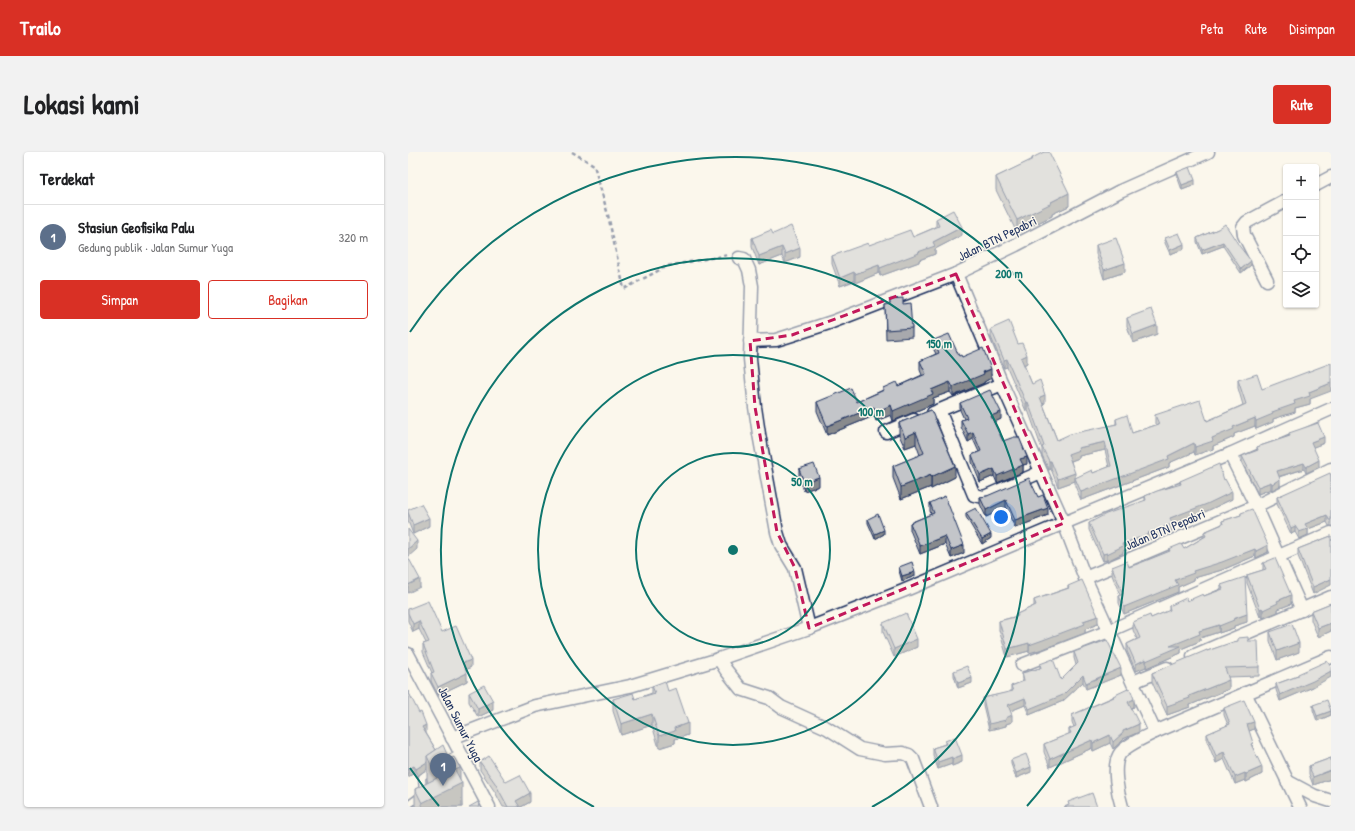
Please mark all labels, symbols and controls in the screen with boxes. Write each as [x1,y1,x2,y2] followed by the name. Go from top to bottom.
[20,15,61,41] text: Trailo
[1200,19,1223,38] text: Peta
[1245,19,1267,38] text: Rute
[1289,19,1335,38] text: Disimpan
[24,85,140,123] text: Lokasi kami
[1273,85,1331,124] button: Rute
[1283,164,1319,308] map controls
[1283,164,1319,200] button: +
[40,167,94,190] text: Terdekat
[1283,200,1319,236] button: −
[955,211,1039,265] street label: Jalan BTN Pepabri
[78,217,194,238] text: Stasiun Geofisika Palu
[51,228,55,246] text: 1
[338,228,368,246] text: 320 m
[1283,236,1319,272] button: locate
[78,238,233,256] text: Gedung publik · Jalan Sumur Yuga
[995,265,1023,282] text: 200 m
[1283,272,1319,308] button: layers
[40,280,200,319] button: Simpan
[208,280,368,319] button: Bagikan
[926,335,952,352] text: 150 m
[858,403,884,420] text: 100 m
[791,473,813,490] text: 50 m
[1122,504,1208,554] street label: Jalan BTN Pepabri
[991,507,1011,527] your location
[726,543,740,557] centre of rings
[434,683,488,765] street label: Jalan Sumur Yuga
[430,753,456,786] pin: 1

